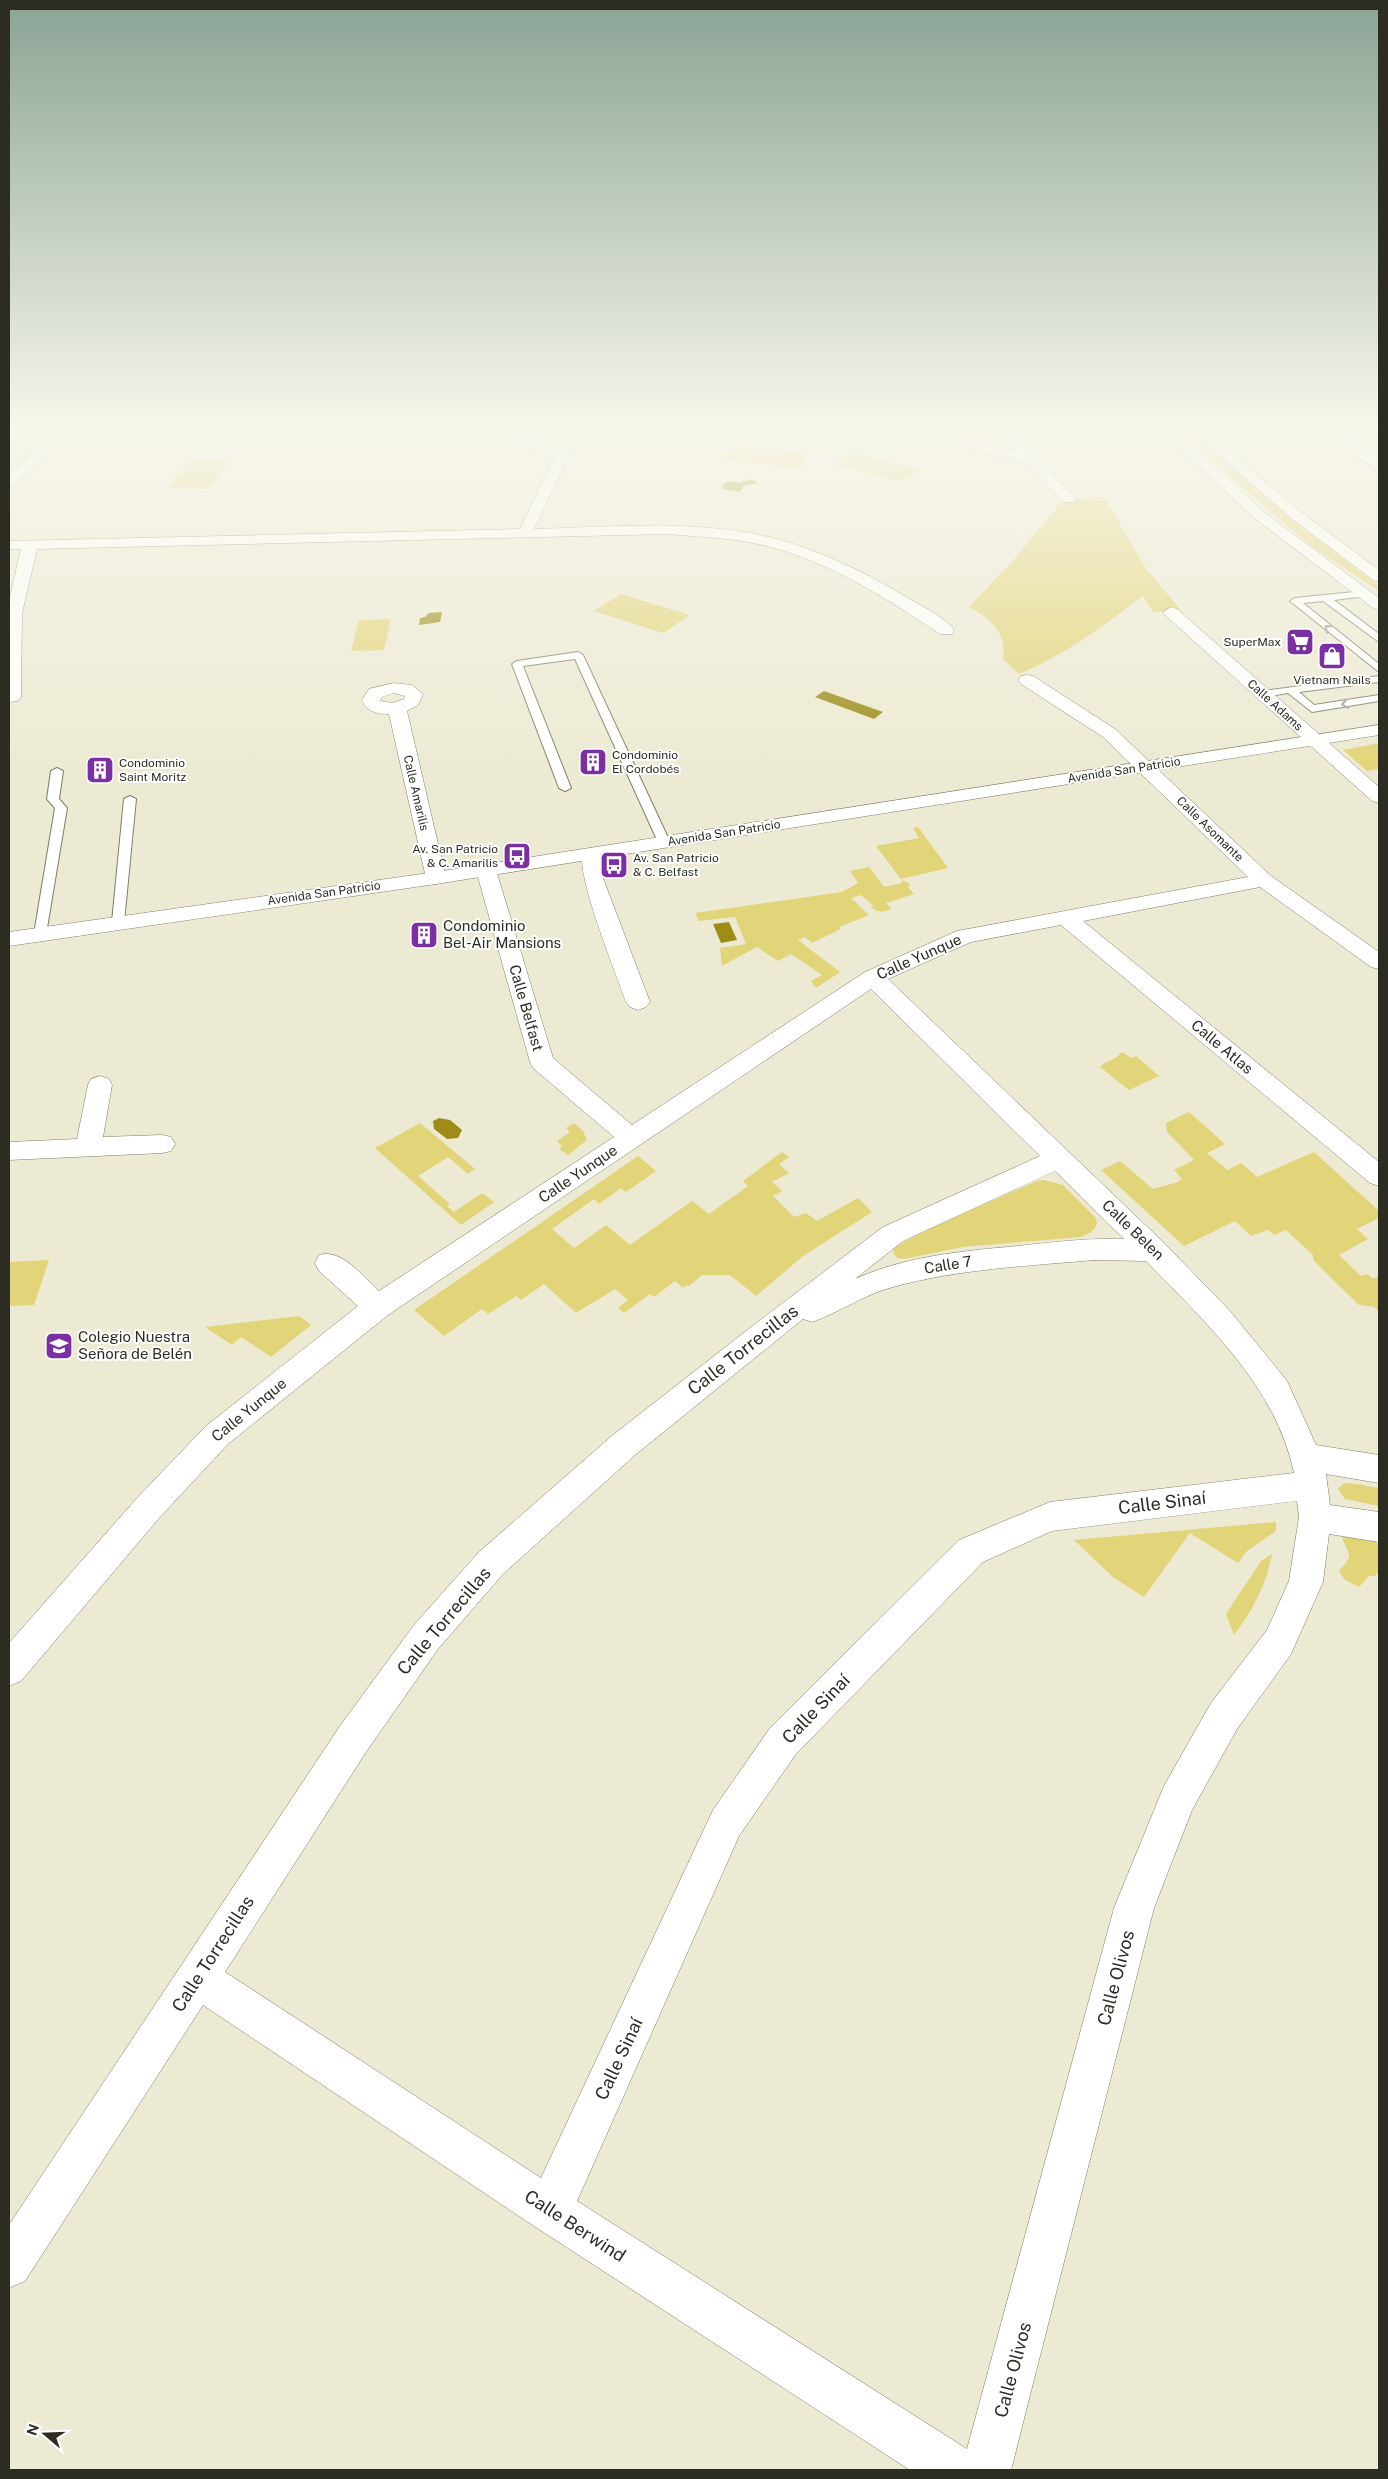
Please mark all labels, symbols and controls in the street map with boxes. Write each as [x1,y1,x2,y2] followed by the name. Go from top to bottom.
[1325,625,1334,633] one-way arrow
[1285,627,1315,657] supermarket icon: SuperMax
[1223,635,1281,649] place label: SuperMax
[1317,641,1347,671] shop icon: Vietnam Nails
[1293,673,1371,687] place label: Vietnam Nails
[1244,676,1306,734] street label: Calle Adams
[1341,698,1350,708] one-way arrow
[578,747,608,777] building icon: Condominio El Cordobés
[612,748,679,776] place label: Condominio El Cordobés
[401,754,431,832] street label: Calle Amarilis
[1067,754,1182,786] street label: Avenida San Patricio
[85,755,115,785] building icon: Condominio Saint Moritz
[119,756,187,784] place label: Condominio Saint Moritz
[1174,794,1246,865] street label: Calle Asomante
[667,817,782,849] street label: Avenida San Patricio
[502,841,532,871] bus stop icon: Av. San Patricio & C. Amarilis
[412,842,498,870] place label: Av. San Patricio & C. Amarilis
[599,850,629,880] bus stop icon: Av. San Patricio & C. Belfast
[633,851,719,879] place label: Av. San Patricio & C. Belfast
[267,878,382,908] street label: Avenida San Patricio
[443,917,561,951] place label: Condominio Bel-Air Mansions
[409,920,439,950] building icon: Condominio Bel-Air Mansions
[874,930,964,983] street label: Calle Yunque
[506,963,547,1053] street label: Calle Belfast
[1188,1016,1257,1077] street label: Calle Atlas
[535,1141,620,1206] street label: Calle Yunque
[1099,1196,1168,1263] street label: Calle Belen
[923,1252,973,1277] street label: Calle 7
[683,1300,802,1399] street label: Calle Torrecillas
[78,1328,192,1362] place label: Colegio Nuestra Señora de Belén
[44,1331,74,1361] school or university icon: Colegio Nuestra Señora de Belén
[208,1374,289,1445] street label: Calle Yunque
[1117,1487,1208,1518] street label: Calle Sinaí
[392,1562,495,1679] street label: Calle Torrecillas
[777,1669,854,1748] street label: Calle Sinaí
[167,1892,258,2016] street label: Calle Torrecillas
[1093,1928,1138,2028] street label: Calle Olivos
[590,2014,647,2103] street label: Calle Sinaí
[521,2185,630,2266] street label: Calle Berwind
[990,2320,1035,2420] street label: Calle Olivos
[20,2409,70,2459] north arrow
[23,2422,42,2438] text: N

